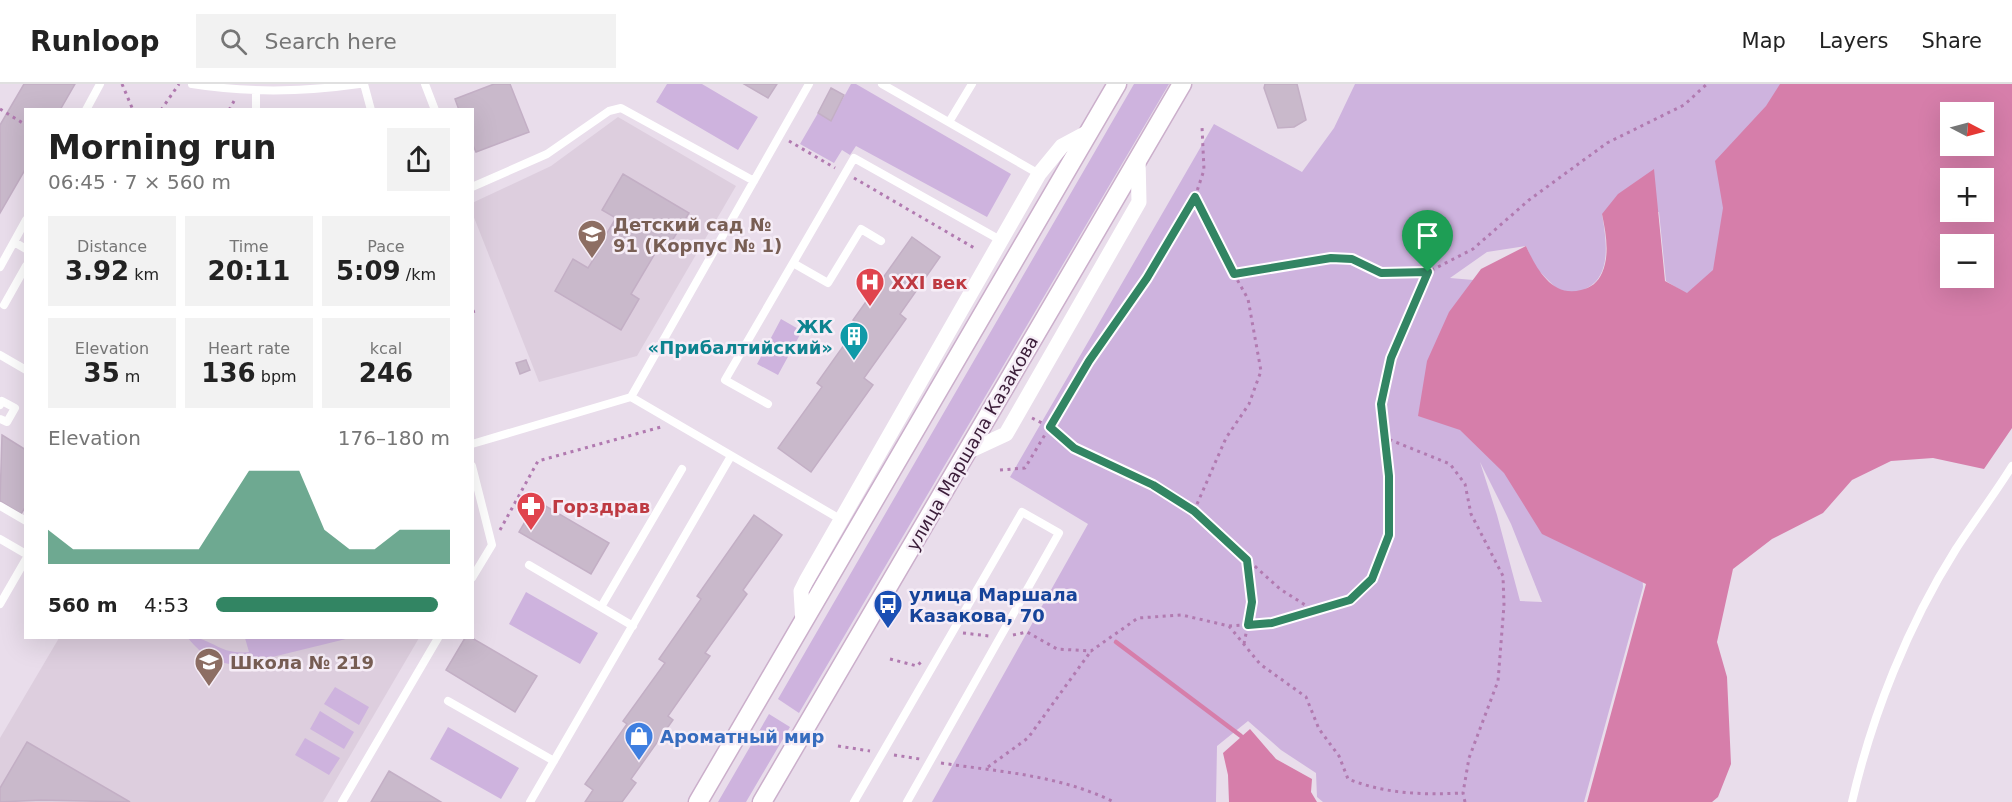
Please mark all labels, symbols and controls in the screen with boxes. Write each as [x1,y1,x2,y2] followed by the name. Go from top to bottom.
[196,14,616,68] search box
[30,25,160,58] text: Runloop
[217,25,250,58] icon: search
[265,29,397,54] text: Search here
[1742,29,1786,53] text: Map
[1819,29,1888,53] text: Layers
[1921,29,1982,53] text: Share
[1940,102,1994,156] north arrow
[1940,102,1994,288] map controls
[48,128,276,167] text: Morning run
[387,128,450,191] button: share
[1940,168,1994,222] button: +
[48,170,231,194] text: 06:45 · 7 × 560 m
[1402,210,1453,272] pin
[613,214,782,256] place label: Детский сад № 91 (Корпус № 1)
[576,218,608,260] school or university icon: Детский сад № 91 (Корпус № 1)
[1411,219,1444,252] icon: arrive
[1940,234,1994,288] button: −
[77,237,147,256] text: Distance
[229,237,269,256] text: Time
[367,237,405,256] text: Pace
[65,256,129,286] text: 3.92
[208,256,290,286] text: 20:11
[336,256,401,286] text: 5:09
[129,265,159,284] text: km
[401,265,436,284] text: /km
[854,266,886,308] hospital icon: XXI век
[891,272,968,293] place label: XXI век
[648,316,833,358] place label: ЖК «Прибалтийский»
[838,320,870,362] building icon: ЖК «Прибалтийский»
[902,332,1042,554] street label: улица Маршала Казакова
[75,339,149,358] text: Elevation
[208,339,290,358] text: Heart rate
[370,339,402,358] text: kcal
[84,358,120,388] text: 35
[201,358,256,388] text: 136
[359,358,413,388] text: 246
[120,367,140,386] text: m
[256,367,297,386] text: bpm
[48,426,141,450] text: Elevation
[338,426,450,450] text: 176–180 m
[515,490,547,532] pharmacy icon: Горздрав
[552,496,650,517] place label: Горздрав
[909,584,1078,626] place label: улица Маршала Казакова, 70
[872,588,904,630] bus stop icon: улица Маршала Казакова, 70
[48,593,118,617] text: 560 m
[144,593,189,617] text: 4:53
[193,646,225,688] school or university icon: Школа № 219
[230,652,374,673] place label: Школа № 219
[623,720,655,762] shop icon: Ароматный мир
[660,726,824,747] place label: Ароматный мир

